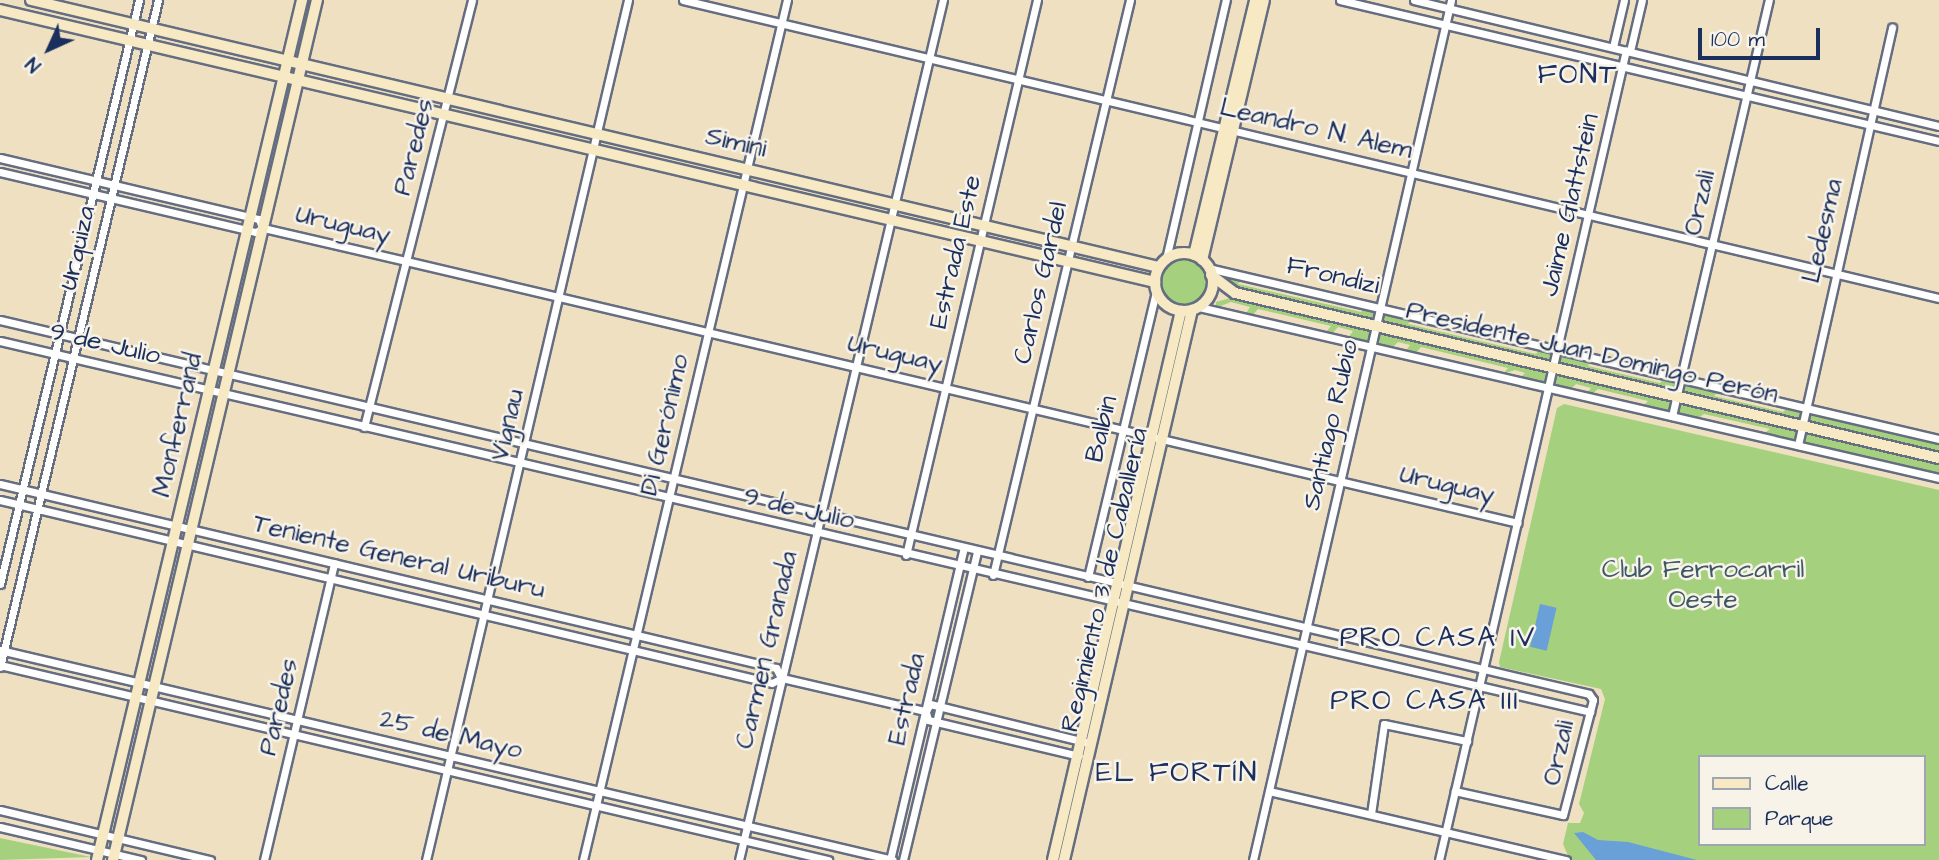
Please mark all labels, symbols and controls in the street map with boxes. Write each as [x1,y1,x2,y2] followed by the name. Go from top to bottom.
[14,14,84,84] north arrow
[1701,14,1824,58] scale bar
[1711,25,1765,54] text: 100 m
[20,50,48,78] text: N
[1538,58,1618,92] district label: FONT
[1217,92,1415,166] street label: Leandro N. Alem
[387,95,441,199] street label: Paredes
[1534,111,1606,299] street label: Jaime Glattstein
[702,121,770,165] street label: Simini
[1677,167,1723,239] street label: Orzali
[923,172,989,332] street label: Estrada Este
[1796,176,1850,286] street label: Ledesma
[293,199,393,251] street label: Uruguay
[1007,199,1075,367] street label: Carlos Gardel
[53,203,103,293] street label: Urquiza
[1284,250,1382,302] street label: Frondizi
[1403,295,1781,411] street label: Presidente Juan Domingo Perón
[47,316,163,372] street label: 9 de Julio
[845,328,945,380] street label: Uruguay
[1296,337,1366,513] street label: Santiago Rubio
[146,350,210,500] street label: Monferrand
[634,351,696,499] street label: Di Gerónimo
[485,386,531,464] street label: Vignau
[1079,393,1125,465] street label: Balbin
[1055,425,1155,735] street label: Regimiento 3 de Caballería
[1397,459,1497,511] street label: Uruguay
[741,481,857,537] street label: 9 de Julio
[250,508,548,606] street label: Teniente General Uriburu
[729,548,805,752] street label: Carmen Granada
[1602,554,1804,616] park label: Club Ferrocarril Oeste
[1341,621,1535,655] district label: PRO CASA IV
[881,650,933,748] street label: Estrada
[253,655,305,759] street label: Paredes
[1332,684,1518,718] district label: PRO CASA III
[377,703,525,767] street label: 25 de Mayo
[1536,717,1582,789] street label: Orzali
[1698,755,1925,846] legend
[1097,756,1257,790] district label: EL FORTÍN
[1765,769,1809,798] text: Calle
[1765,804,1833,833] text: Parque

